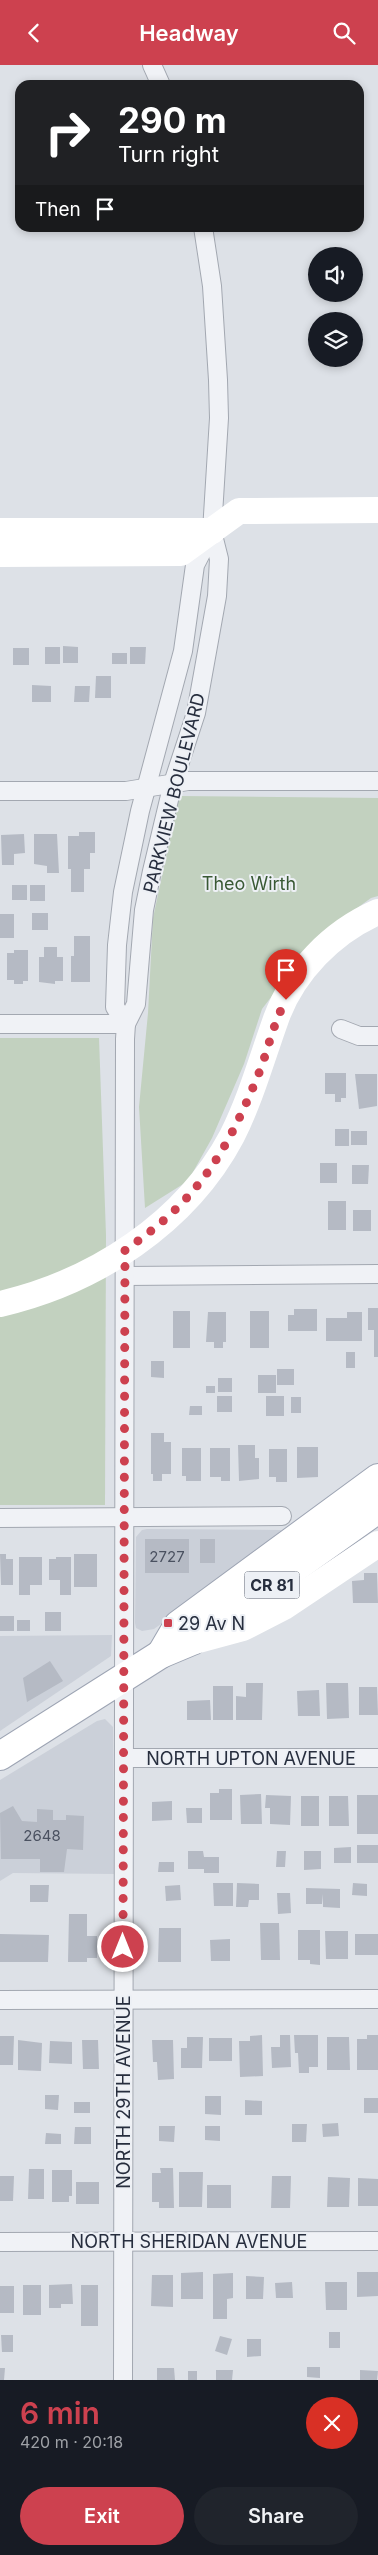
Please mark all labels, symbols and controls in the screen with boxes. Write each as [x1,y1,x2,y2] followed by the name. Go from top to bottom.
[20,19,48,47] icon: back
[330,19,358,47] icon: search
[139,20,239,46] text: Headway
[118,99,227,141] text: 290 m
[35,100,100,165] icon: right
[118,141,219,167] text: Turn right
[91,195,119,223] icon: arrive
[35,198,81,221] text: Then
[308,247,363,367] map controls
[308,247,363,302] button: sound
[308,312,363,367] button: layers
[139,691,209,895] street label: PARKVIEW BOULEVARD
[202,873,296,894] park label: Theo Wirth
[265,949,307,1000] pin
[272,956,300,984] icon: arrive
[149,1547,185,1566] house number: 2727
[244,1571,300,1599] road number: CR 81
[178,1613,245,1634] place label: 29 Av N
[162,1617,174,1629] marker: 29 Av N
[146,1748,356,1769] street label: NORTH UPTON AVENUE
[23,1826,61,1845] house number: 2648
[96,1920,148,1972] position arrow
[113,1995,134,2189] street label: NORTH 29TH AVENUE
[71,2231,307,2252] street label: NORTH SHERIDAN AVENUE
[20,2395,100,2431] text: 6 min
[306,2397,358,2449] button: close
[20,2432,123,2452] text: 420 m · 20:18
[20,2487,184,2545] button: Exit
[194,2487,358,2545] button: Share

